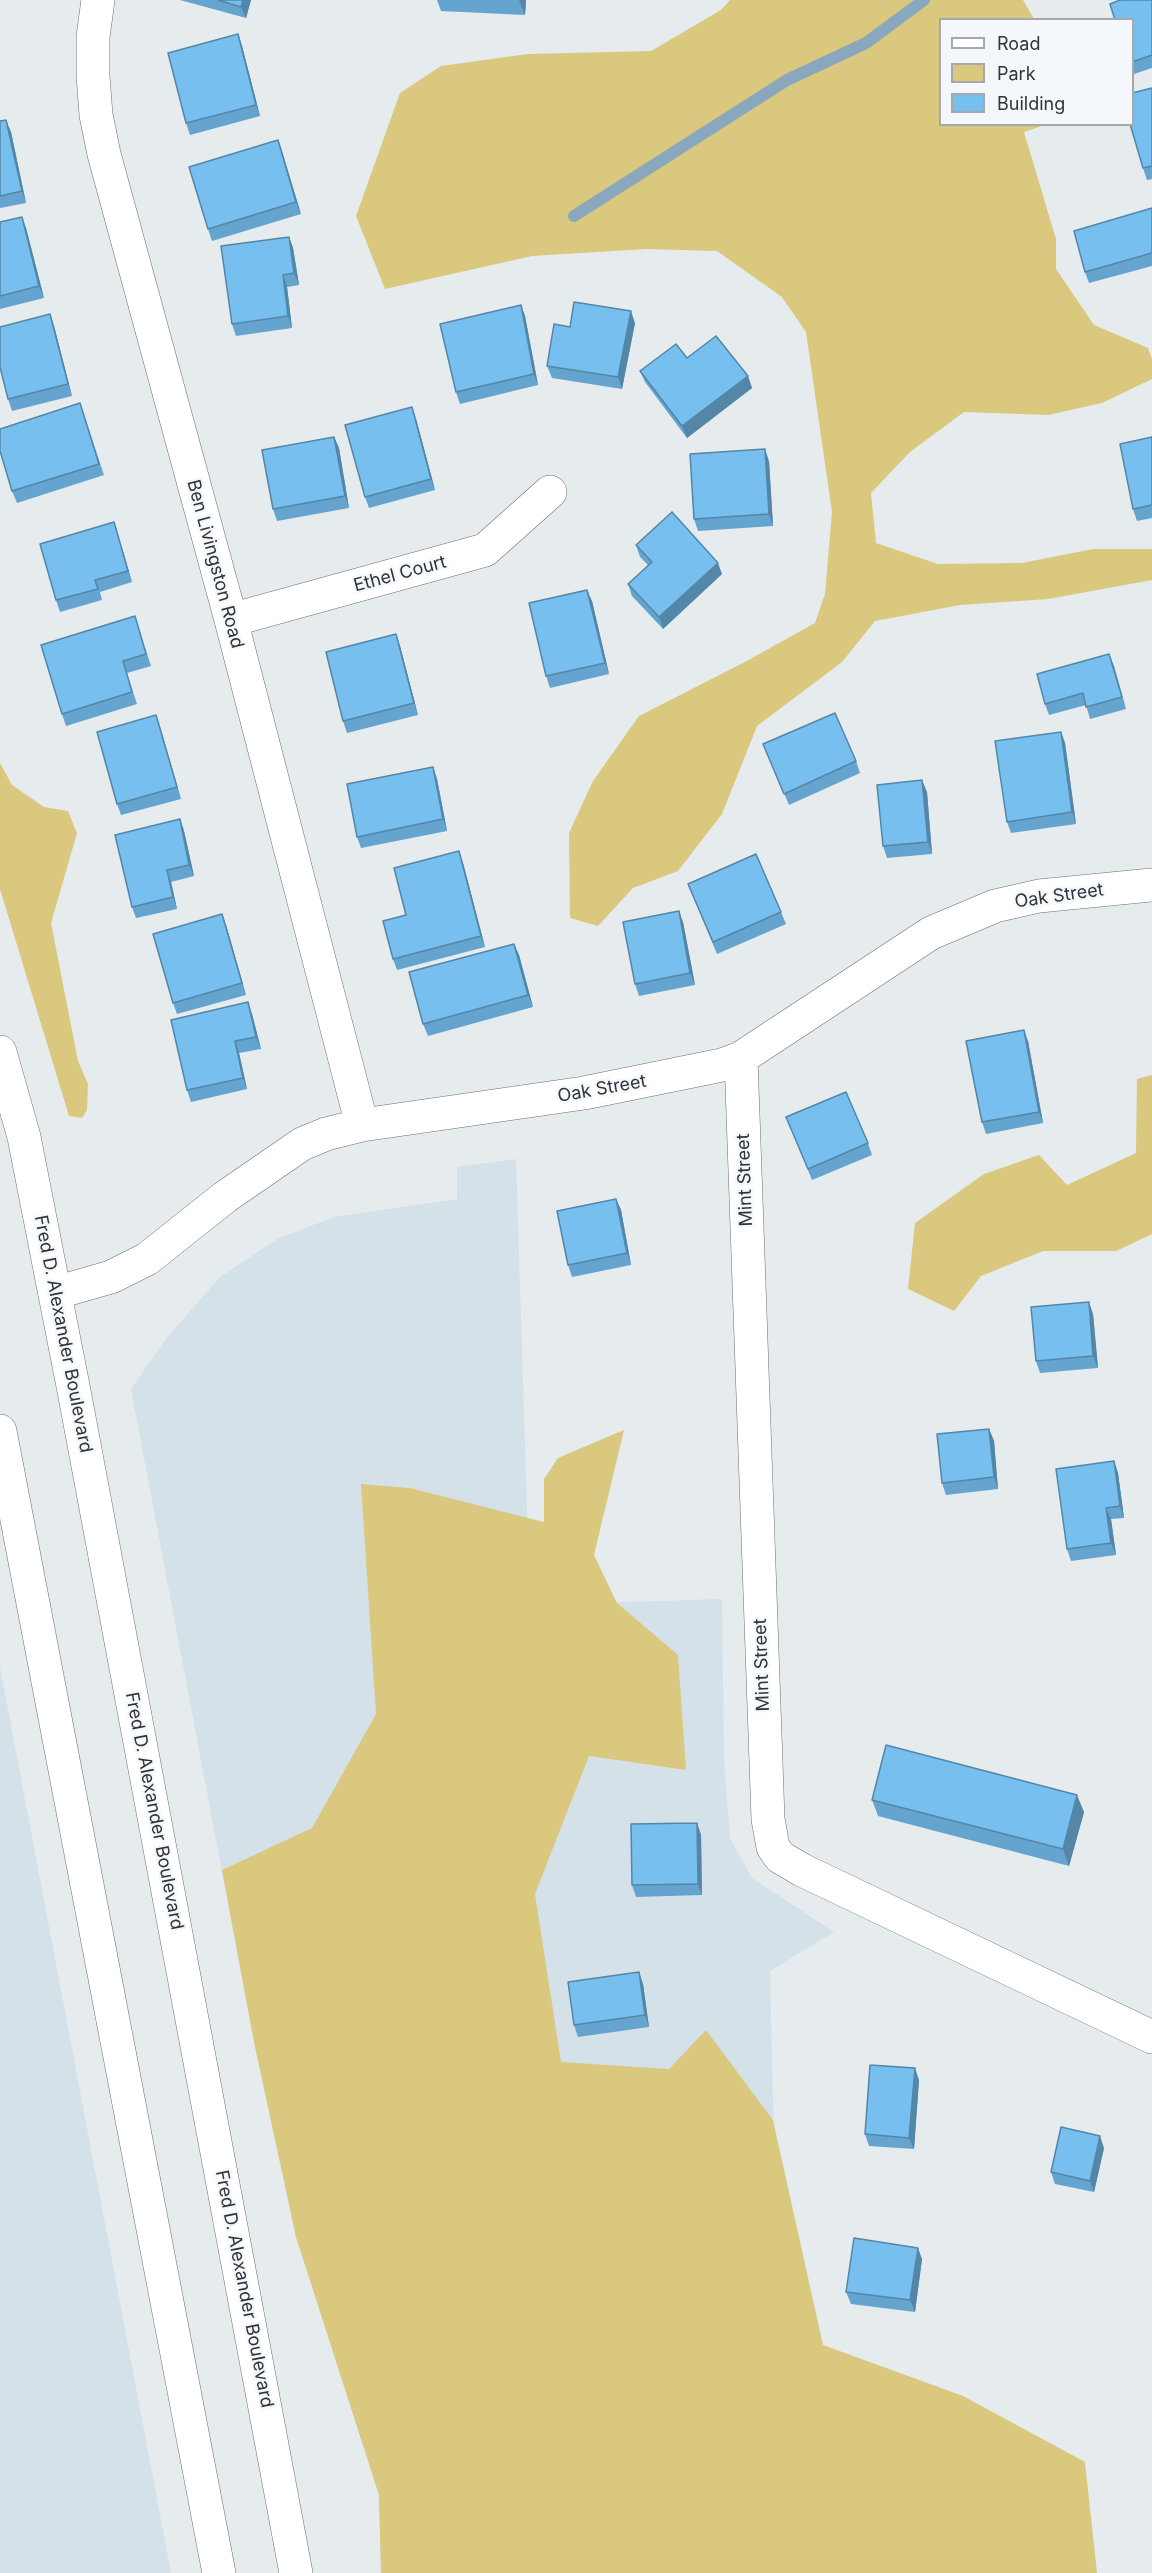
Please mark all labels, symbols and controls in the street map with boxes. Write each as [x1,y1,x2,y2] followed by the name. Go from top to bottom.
[939,18,1134,126] legend
[997,33,1040,54] text: Road
[997,63,1036,84] text: Park
[997,93,1065,114] text: Building
[182,477,248,651] street label: Ben Livingston Road
[351,551,449,597] street label: Ethel Court
[1013,879,1105,913] street label: Oak Street
[556,1071,648,1107] street label: Oak Street
[733,1133,757,1227] street label: Mint Street
[29,1213,97,1455] street label: Fred D. Alexander Boulevard
[750,1618,774,1712] street label: Mint Street
[120,1690,188,1932] street label: Fred D. Alexander Boulevard
[210,2168,278,2410] street label: Fred D. Alexander Boulevard

